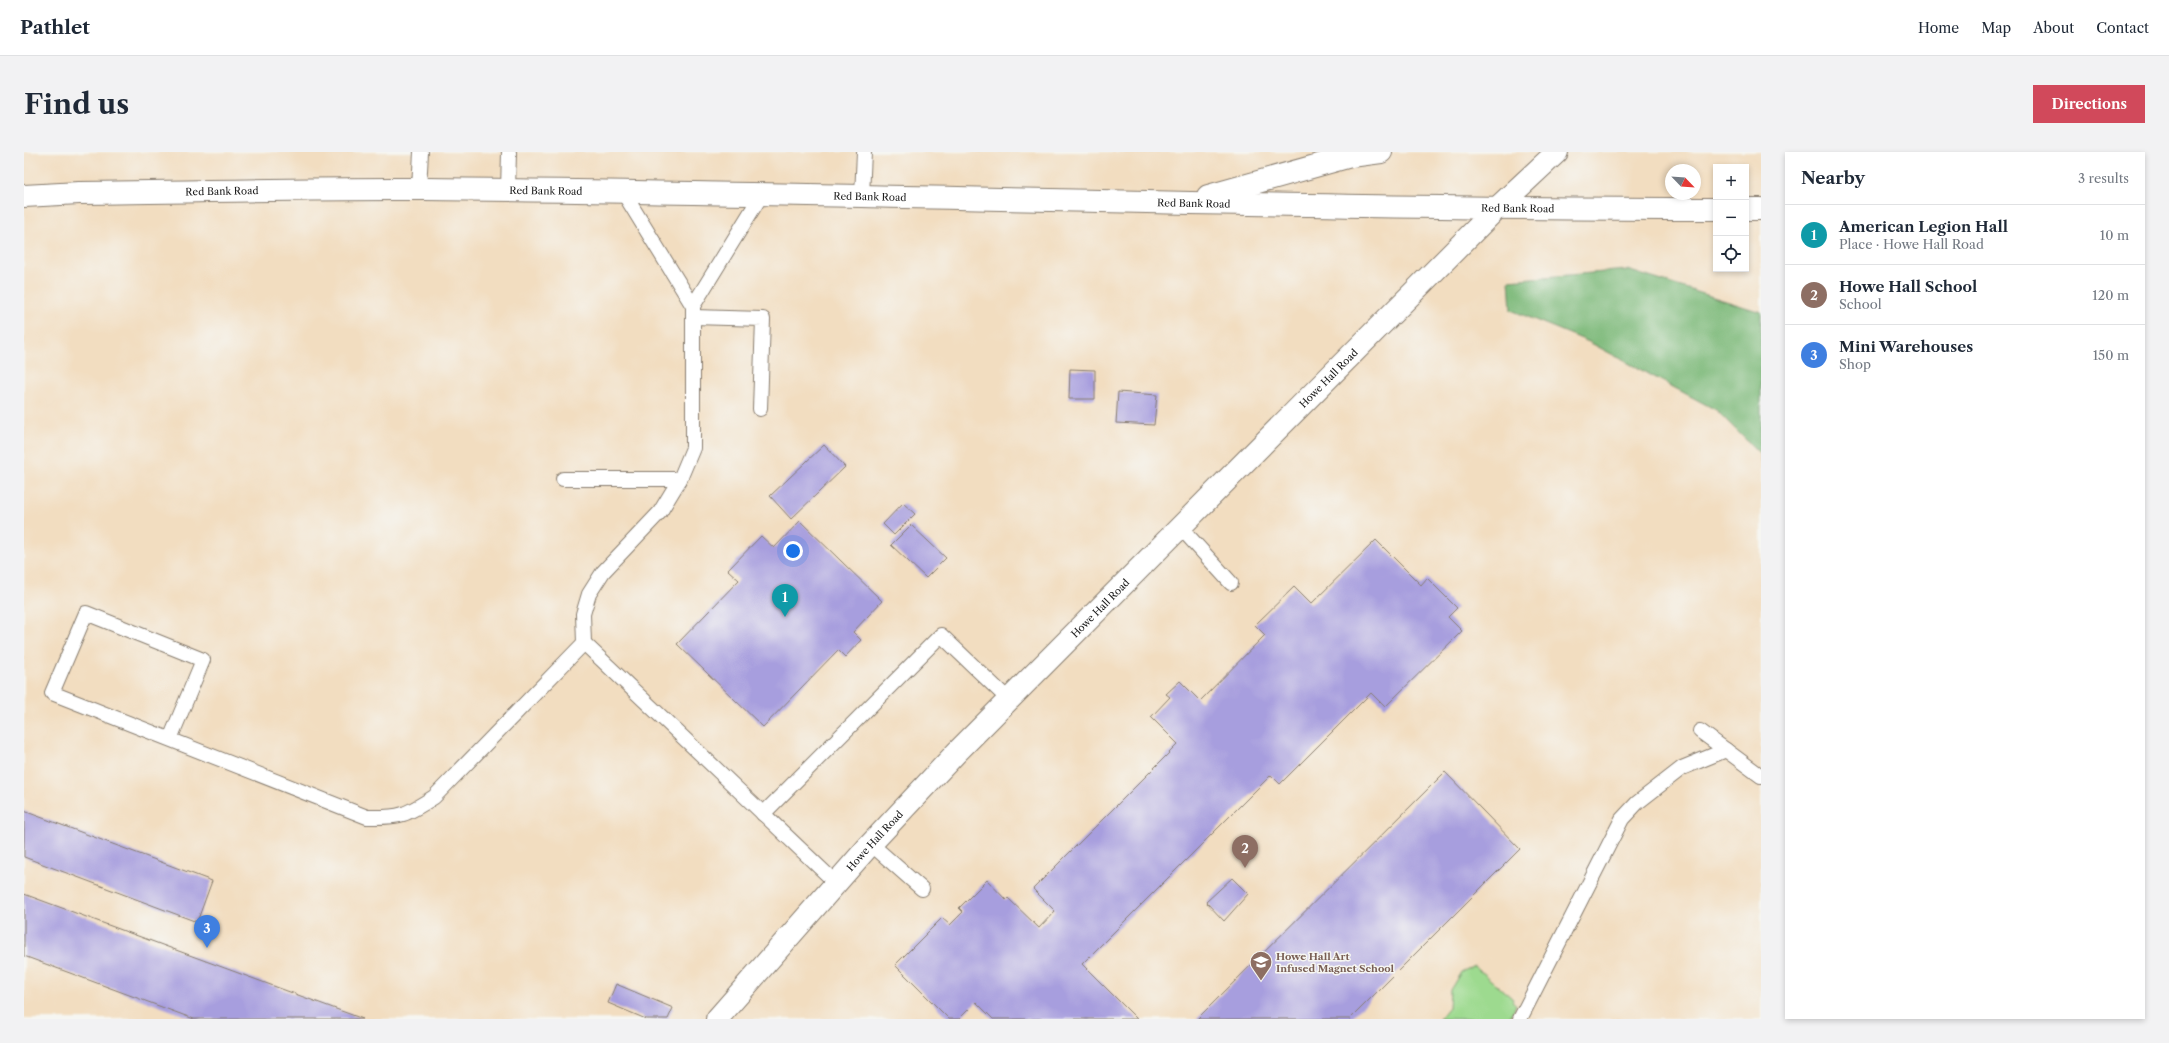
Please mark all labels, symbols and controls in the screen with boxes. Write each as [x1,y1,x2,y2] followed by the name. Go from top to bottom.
[20,16,90,39] text: Pathlet
[1918,19,1959,37] text: Home
[1981,19,2011,37] text: Map
[2033,19,2074,37] text: About
[2096,19,2149,37] text: Contact
[2033,85,2145,123] button: Directions
[24,87,129,121] text: Find us
[1665,164,1701,200] north arrow
[1713,164,1749,272] map controls
[1713,164,1749,200] button: +
[1801,168,1865,188] text: Nearby
[2078,170,2129,186] text: 3 results
[185,184,259,198] street label: Red Bank Road
[509,184,583,198] street label: Red Bank Road
[833,190,907,204] street label: Red Bank Road
[1157,196,1230,211] street label: Red Bank Road
[1713,200,1749,236] button: −
[1481,202,1554,215] street label: Red Bank Road
[1839,217,2008,236] text: American Legion Hall
[1811,227,1817,243] text: 1
[2100,227,2129,243] text: 10 m
[1713,236,1749,272] button: locate
[1839,236,1984,252] text: Place · Howe Hall Road
[1839,277,1977,296] text: Howe Hall School
[1810,287,1818,303] text: 2
[2092,287,2129,303] text: 120 m
[1839,296,1882,312] text: School
[1839,337,1973,356] text: Mini Warehouses
[1297,346,1361,411] street label: Howe Hall Road
[1810,347,1818,363] text: 3
[2093,347,2129,363] text: 150 m
[1839,356,1871,372] text: Shop
[783,541,803,561] your location
[1068,576,1132,640] street label: Howe Hall Road
[772,584,798,617] pin: 1
[844,808,906,874] street label: Howe Hall Road
[1232,835,1258,868] pin: 2
[194,915,220,948] pin: 3
[1248,949,1274,982] school or university icon: Howe Hall Art Infused Magnet School
[1276,950,1395,975] place label: Howe Hall Art Infused Magnet School

